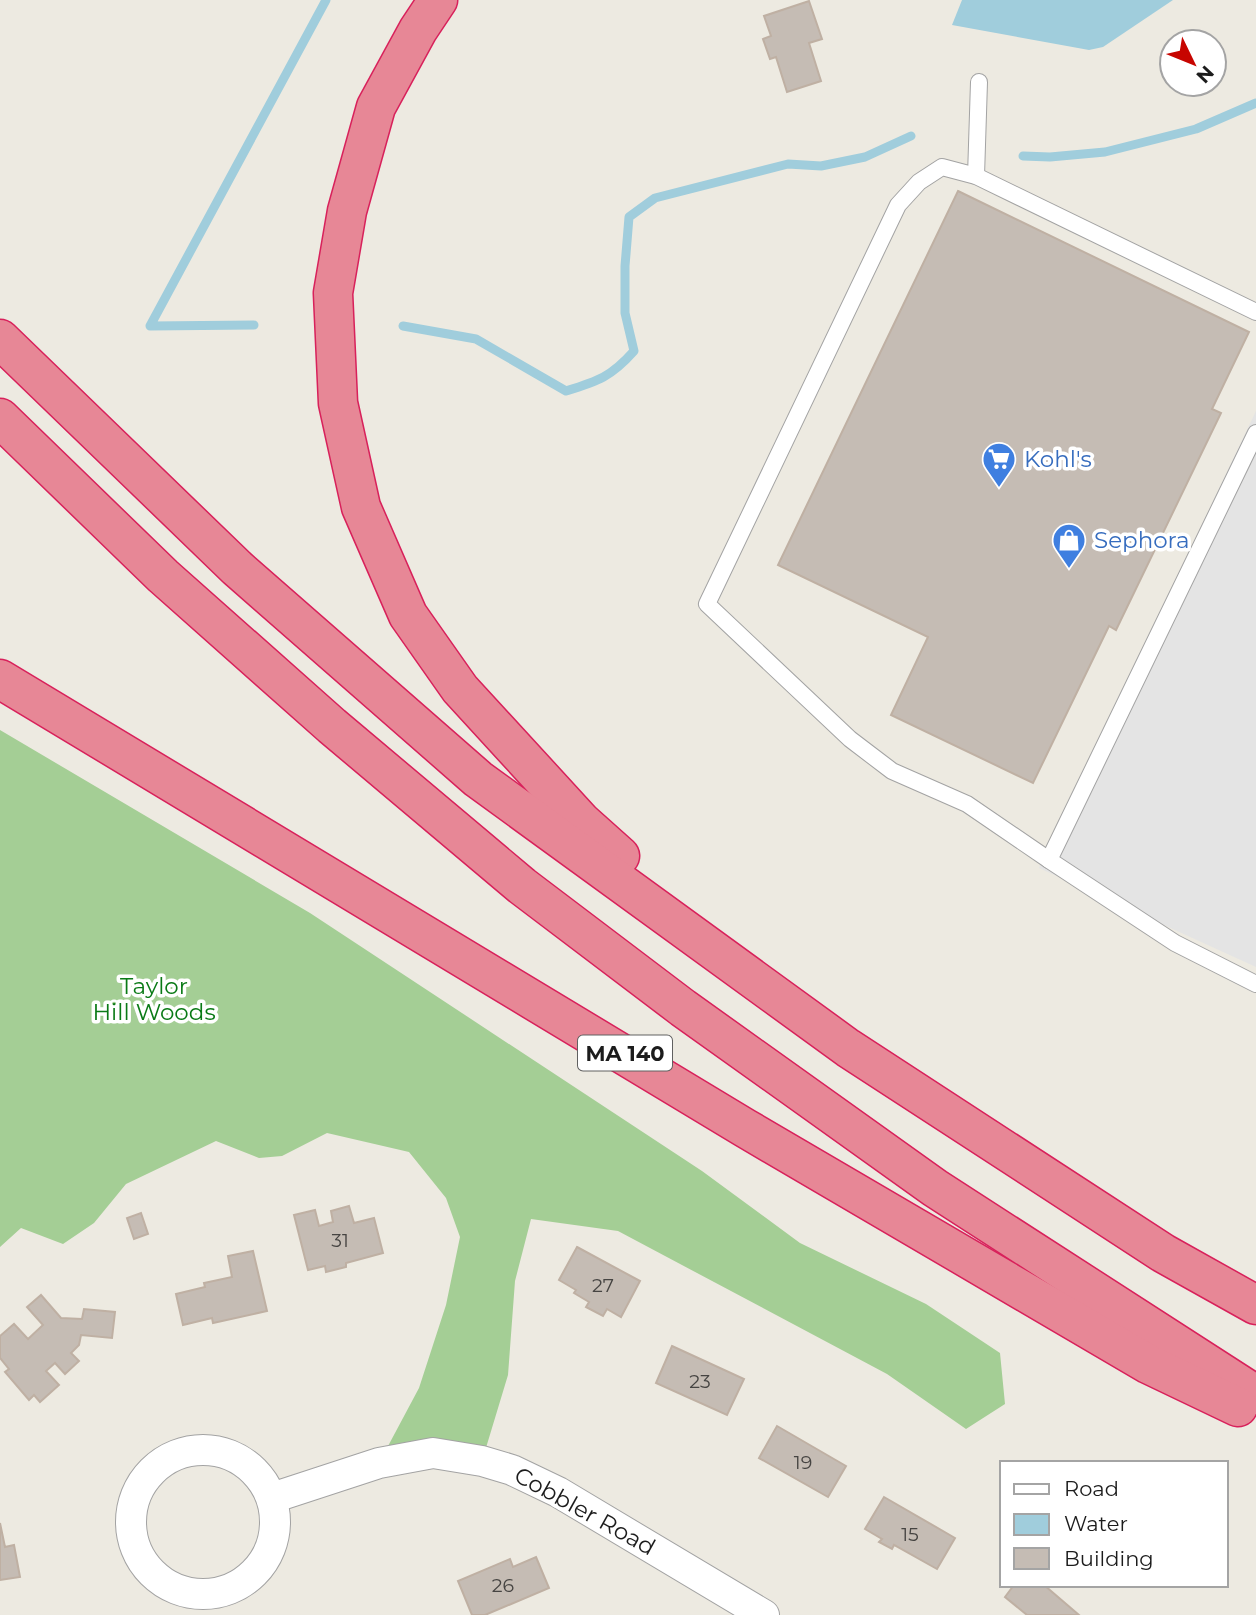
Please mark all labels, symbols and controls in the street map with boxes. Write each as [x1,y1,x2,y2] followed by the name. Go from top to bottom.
[1158,28,1228,98] north arrow
[1191,61,1219,88] text: N
[980,440,1018,489] supermarket icon: Kohl's
[1024,445,1092,473] place label: Kohl's
[1050,521,1088,570] shop icon: Sephora
[1094,526,1189,554] place label: Sephora
[92,972,216,1026] park label: Taylor Hill Woods
[578,1036,672,1070] road number: MA 140
[331,1229,349,1252] house number: 31
[592,1274,614,1297] house number: 27
[689,1370,711,1393] house number: 23
[794,1451,812,1474] house number: 19
[510,1461,660,1561] street label: Cobbler Road
[1000,1461,1228,1587] legend
[1064,1476,1119,1501] text: Road
[1064,1511,1128,1536] text: Water
[901,1523,919,1546] house number: 15
[1064,1546,1154,1571] text: Building
[492,1574,514,1597] house number: 26

